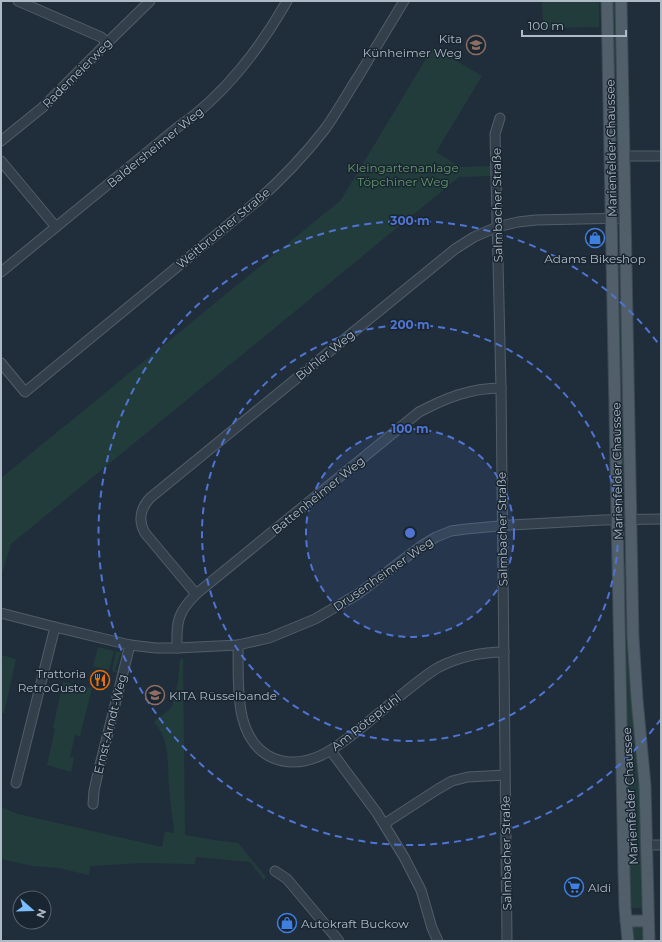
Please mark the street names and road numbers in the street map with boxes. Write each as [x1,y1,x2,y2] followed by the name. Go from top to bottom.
[39,35,115,111] street label: Rademeierweg
[602,79,620,217] street label: Marienfelder Chaussee
[104,103,206,191] street label: Baldersheimer Weg
[489,148,505,262] street label: Salmbacher Straße
[173,184,273,272] street label: Weitbrucher Straße
[292,327,358,383] street label: Bühler Weg
[608,402,626,540] street label: Marienfelder Chaussee
[268,453,368,537] street label: Battenheimer Weg
[494,472,510,586] street label: Salmbacher Straße
[330,534,436,614] street label: Drusenheimer Weg
[90,672,130,776] street label: Ernst-Arndt-Weg
[328,690,404,754] street label: Am Rötepfuhl
[619,727,641,865] street label: Marienfelder Chaussee
[498,796,514,910] street label: Salmbacher Straße

